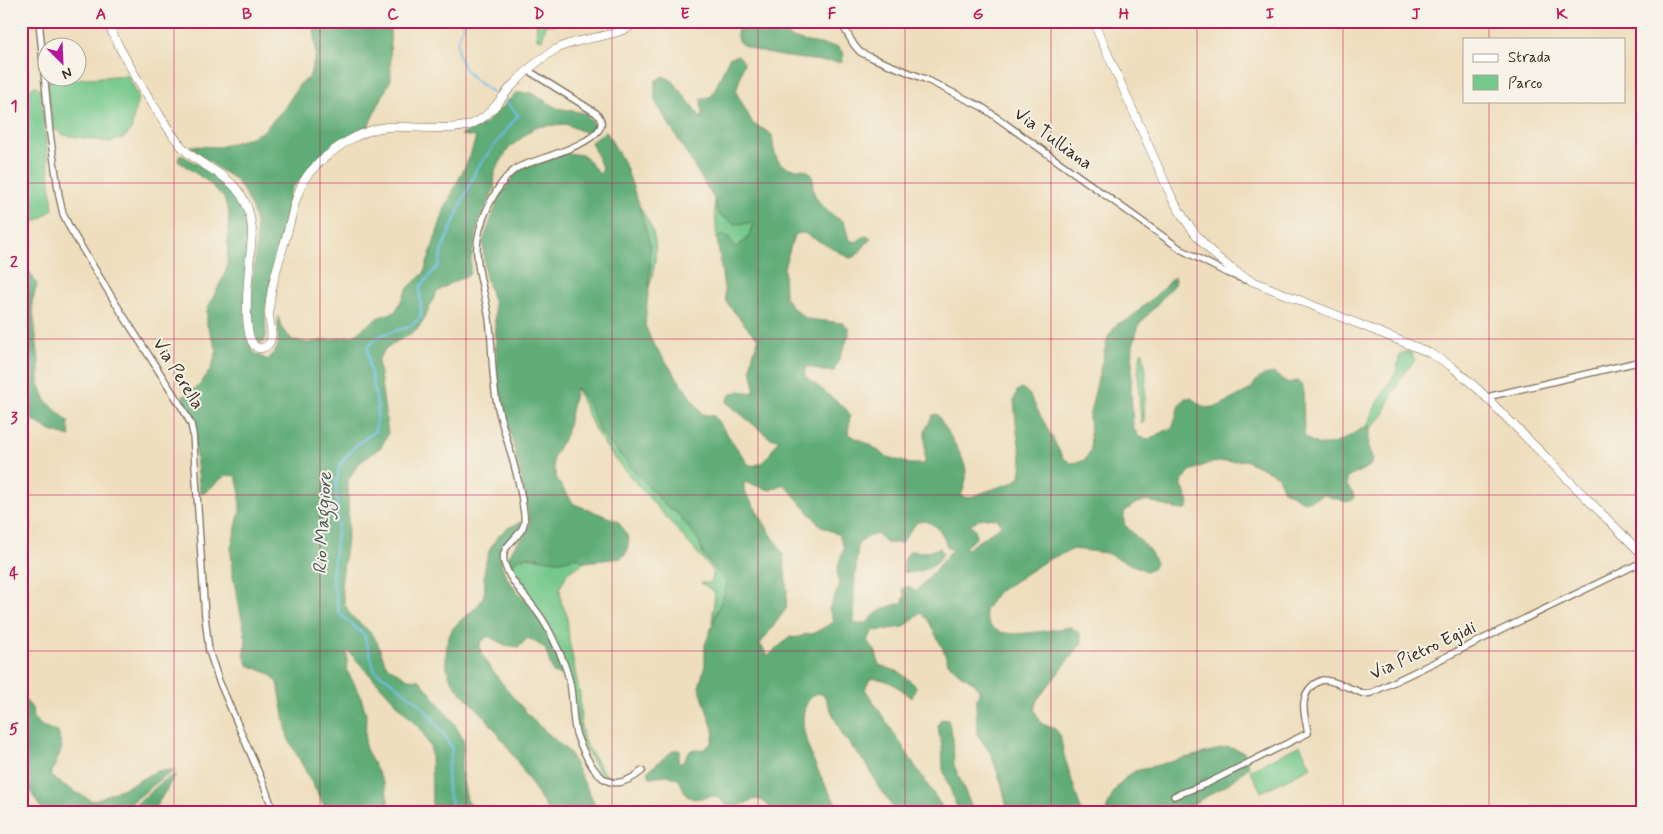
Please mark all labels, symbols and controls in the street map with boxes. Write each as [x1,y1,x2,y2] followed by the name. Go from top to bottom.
[96,4,106,25] text: A
[242,4,252,25] text: B
[387,4,399,25] text: C
[533,4,545,25] text: D
[680,4,690,25] text: E
[828,4,837,25] text: F
[973,4,984,25] text: G
[1119,4,1130,25] text: H
[1266,4,1275,25] text: I
[1411,4,1421,25] text: J
[1556,4,1568,25] text: K
[38,38,88,88] north arrow
[1463,38,1626,102] legend
[1508,48,1551,68] text: Strada
[59,63,75,83] text: N
[1508,74,1542,94] text: Parco
[10,96,18,117] text: 1
[1009,102,1097,176] street label: Via Tulliana
[10,252,18,273] text: 2
[147,334,209,414] street label: Via Perella
[10,408,18,429] text: 3
[308,470,340,575] water label: Rio Maggiore
[9,563,19,584] text: 4
[1366,616,1480,686] street label: Via Pietro Egidi
[9,719,19,740] text: 5

